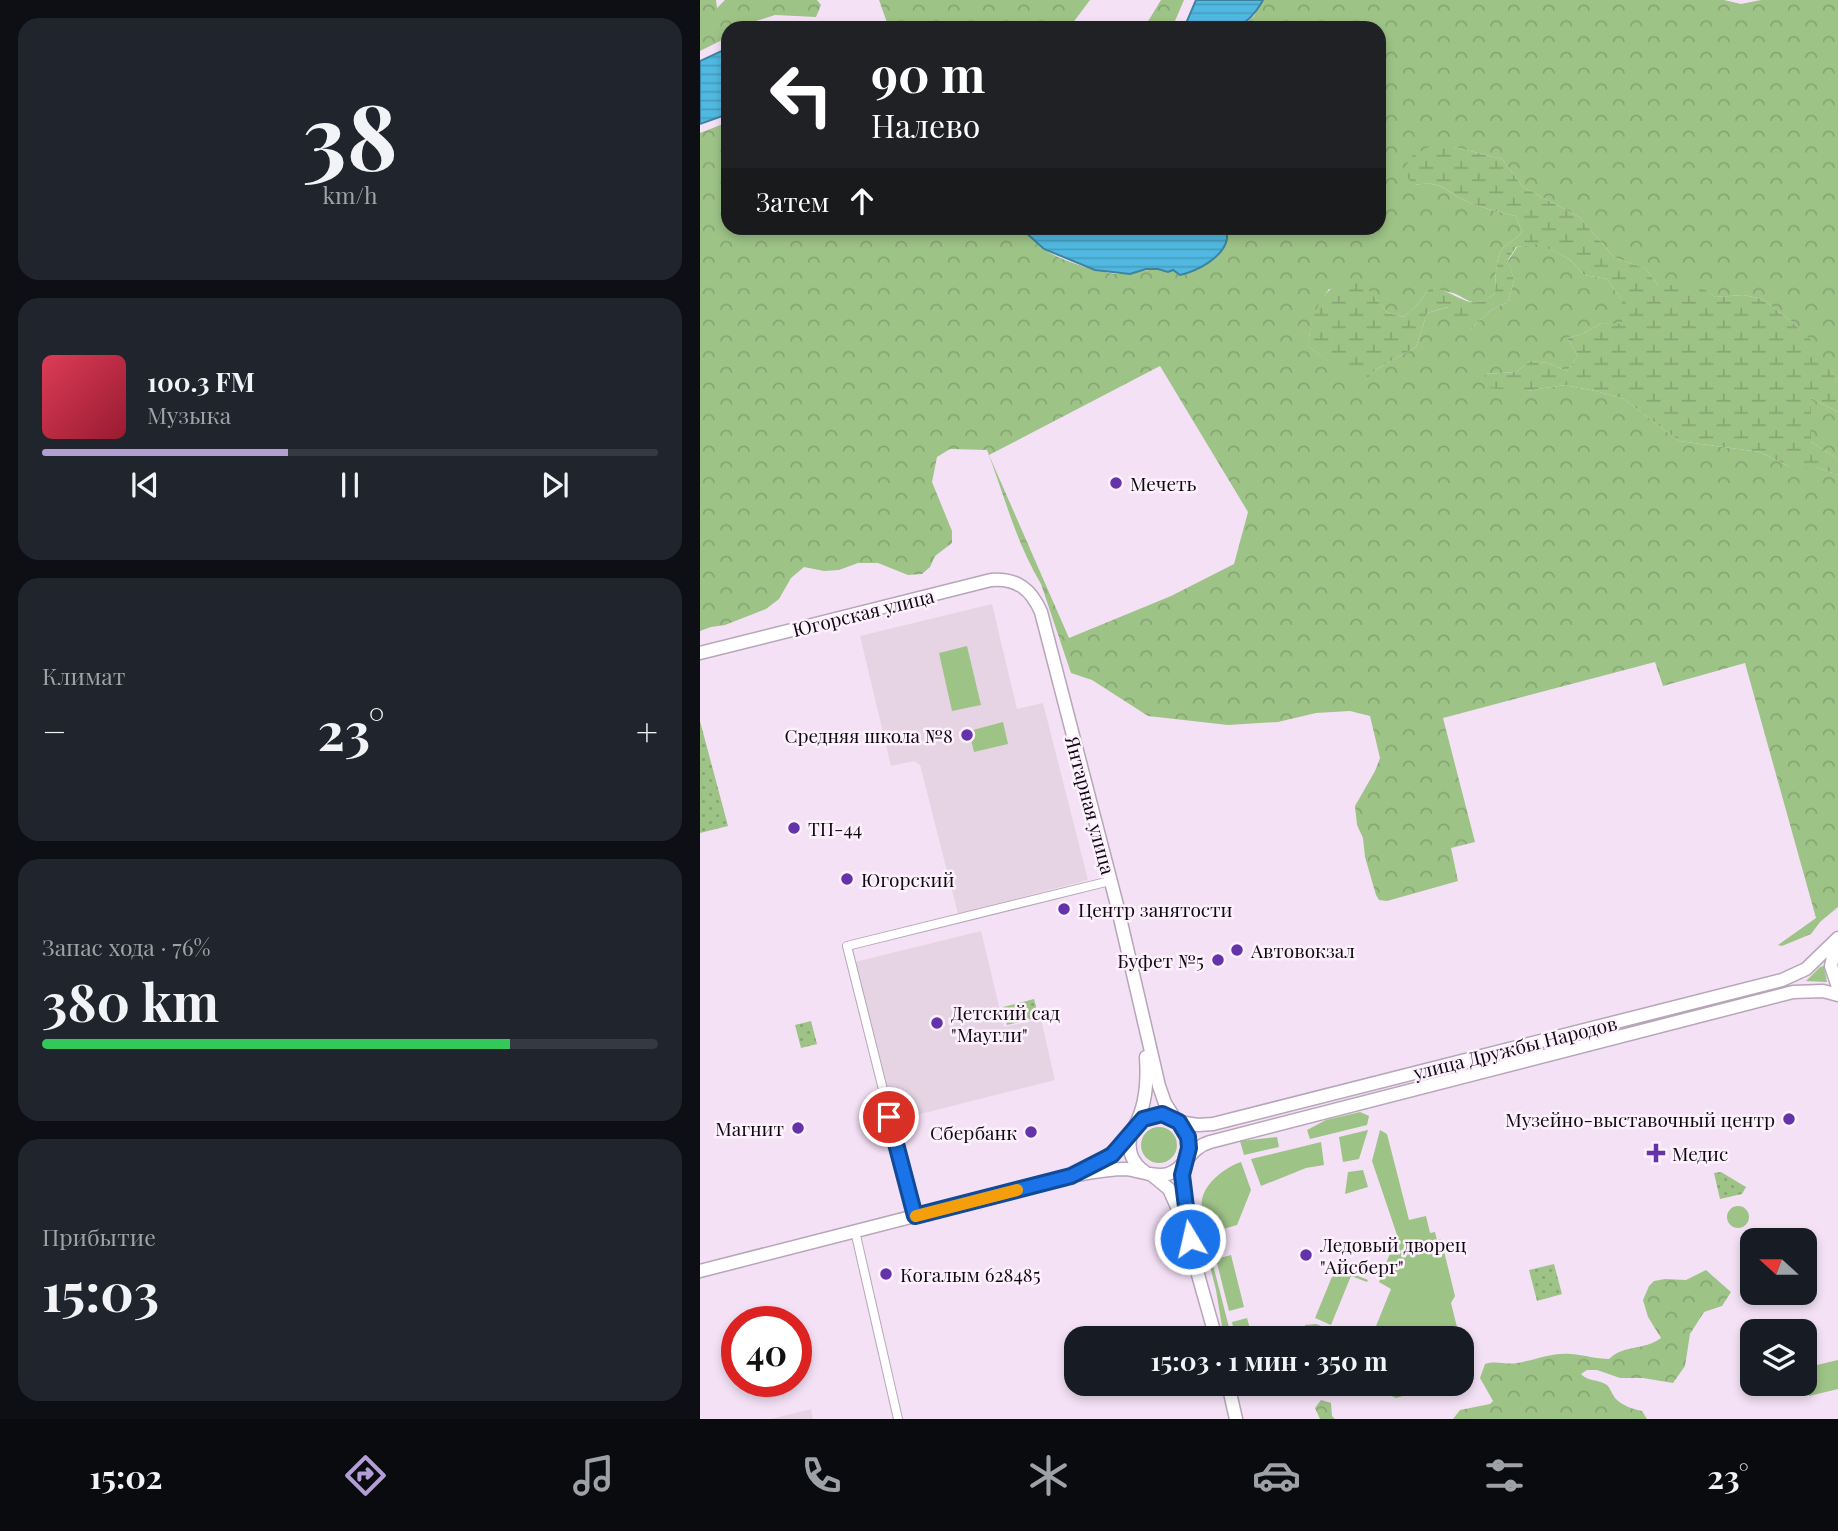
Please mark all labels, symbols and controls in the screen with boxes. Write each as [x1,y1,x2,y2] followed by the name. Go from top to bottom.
[871,40,985,105] text: 90 m
[756,49,847,140] icon: left
[302,73,398,194] text: 38
[871,103,980,146] text: Налево
[322,179,378,210] text: km/h
[843,182,881,220] icon: ahead
[756,184,829,219] text: Затем
[147,364,255,399] text: 100.3 FM
[147,399,231,430] text: Музыка
[126,466,164,504] icon: previous
[331,466,369,504] icon: pause
[536,466,574,504] icon: next
[1130,470,1197,496] place label: Мечеть
[1108,475,1124,491] marker: Мечеть
[789,582,937,642] street label: Югорская улица
[42,660,125,691] text: Климат
[318,695,385,764] text: 23°
[42,705,67,756] text: −
[636,705,658,756] text: +
[784,722,953,748] place label: Средняя школа №8
[959,727,975,743] marker: Средняя школа №8
[1060,732,1122,878] street label: Янтарная улица
[808,815,862,841] place label: ТП-44
[786,820,802,836] marker: ТП-44
[861,866,955,892] place label: Югорский
[839,871,855,887] marker: Югорский
[1078,896,1233,922] place label: Центр занятости
[1056,901,1072,917] marker: Центр занятости
[42,931,211,962] text: Запас хода · 76%
[1250,937,1355,963] place label: Автовокзал
[1229,942,1245,958] marker: Автовокзал
[1117,947,1204,973] place label: Буфет №5
[1210,952,1226,968] marker: Буфет №5
[42,966,219,1035] text: 380 km
[951,999,1060,1047] place label: Детский сад "Маугли"
[1410,1009,1619,1085] street label: улица Дружбы Народов
[929,1015,945,1031] marker: Детский сад "Маугли"
[859,1087,919,1147] pin
[870,1098,908,1136] icon: arrive
[1505,1106,1775,1132] place label: Музейно-выставочный центр
[1781,1111,1797,1127] marker: Музейно-выставочный центр
[715,1115,784,1141] place label: Магнит
[930,1119,1017,1145] place label: Сбербанк
[790,1120,806,1136] marker: Магнит
[1023,1124,1039,1140] marker: Сбербанк
[1672,1140,1728,1166] place label: Медис
[1646,1143,1666,1163] marker: Медис
[1153,1202,1227,1276] position arrow
[42,1221,156,1252] text: Прибытие
[1740,1228,1816,1306] north arrow
[1740,1228,1817,1396] map controls
[1319,1231,1467,1279] place label: Ледовый дворец "Айсберг"
[1298,1247,1314,1263] marker: Ледовый дворец "Айсберг"
[42,1256,159,1325] text: 15:03
[900,1261,1041,1287] place label: Когалым 628485
[878,1266,894,1282] marker: Когалым 628485
[721,1306,812,1397] speed limit sign: 40
[1740,1319,1817,1396] button: layers
[1151,1343,1387,1378] text: 15:03 · 1 мин · 350 m
[341,1451,390,1500] icon: directions
[569,1451,618,1500] icon: music
[797,1451,846,1500] icon: phone
[1024,1451,1073,1500] icon: climate
[1252,1451,1301,1500] icon: car
[1480,1451,1529,1500] icon: filters
[89,1454,163,1497] text: 15:02
[1707,1454,1749,1497] text: 23°

